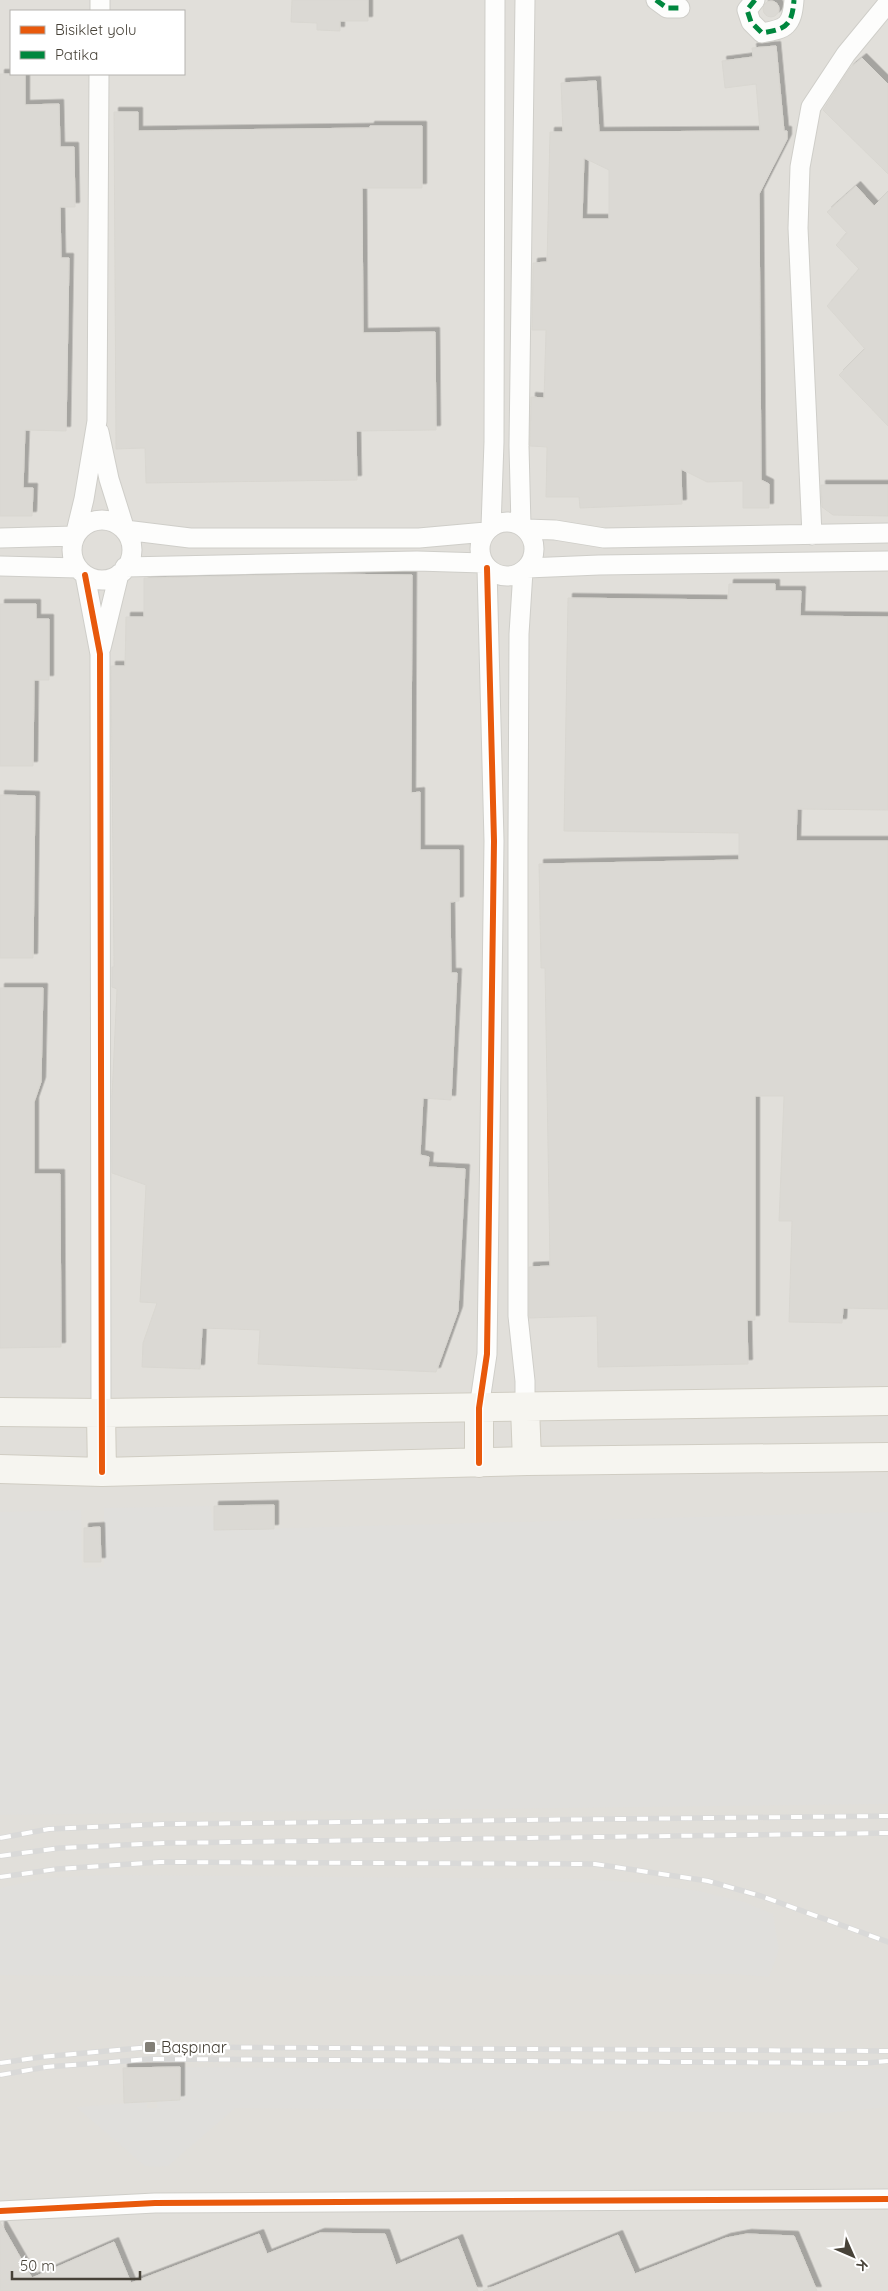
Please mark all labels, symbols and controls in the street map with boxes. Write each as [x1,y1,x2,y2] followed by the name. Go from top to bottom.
[10,10,185,75] legend
[55,20,137,39] text: Bisiklet yolu
[55,45,98,64] text: Patika
[161,2037,227,2057] place label: Başpınar
[143,2040,157,2054] marker: Başpınar
[828,2231,878,2281] north arrow
[12,2248,140,2280] scale bar
[20,2256,55,2275] text: 50 m
[853,2256,872,2275] text: K

